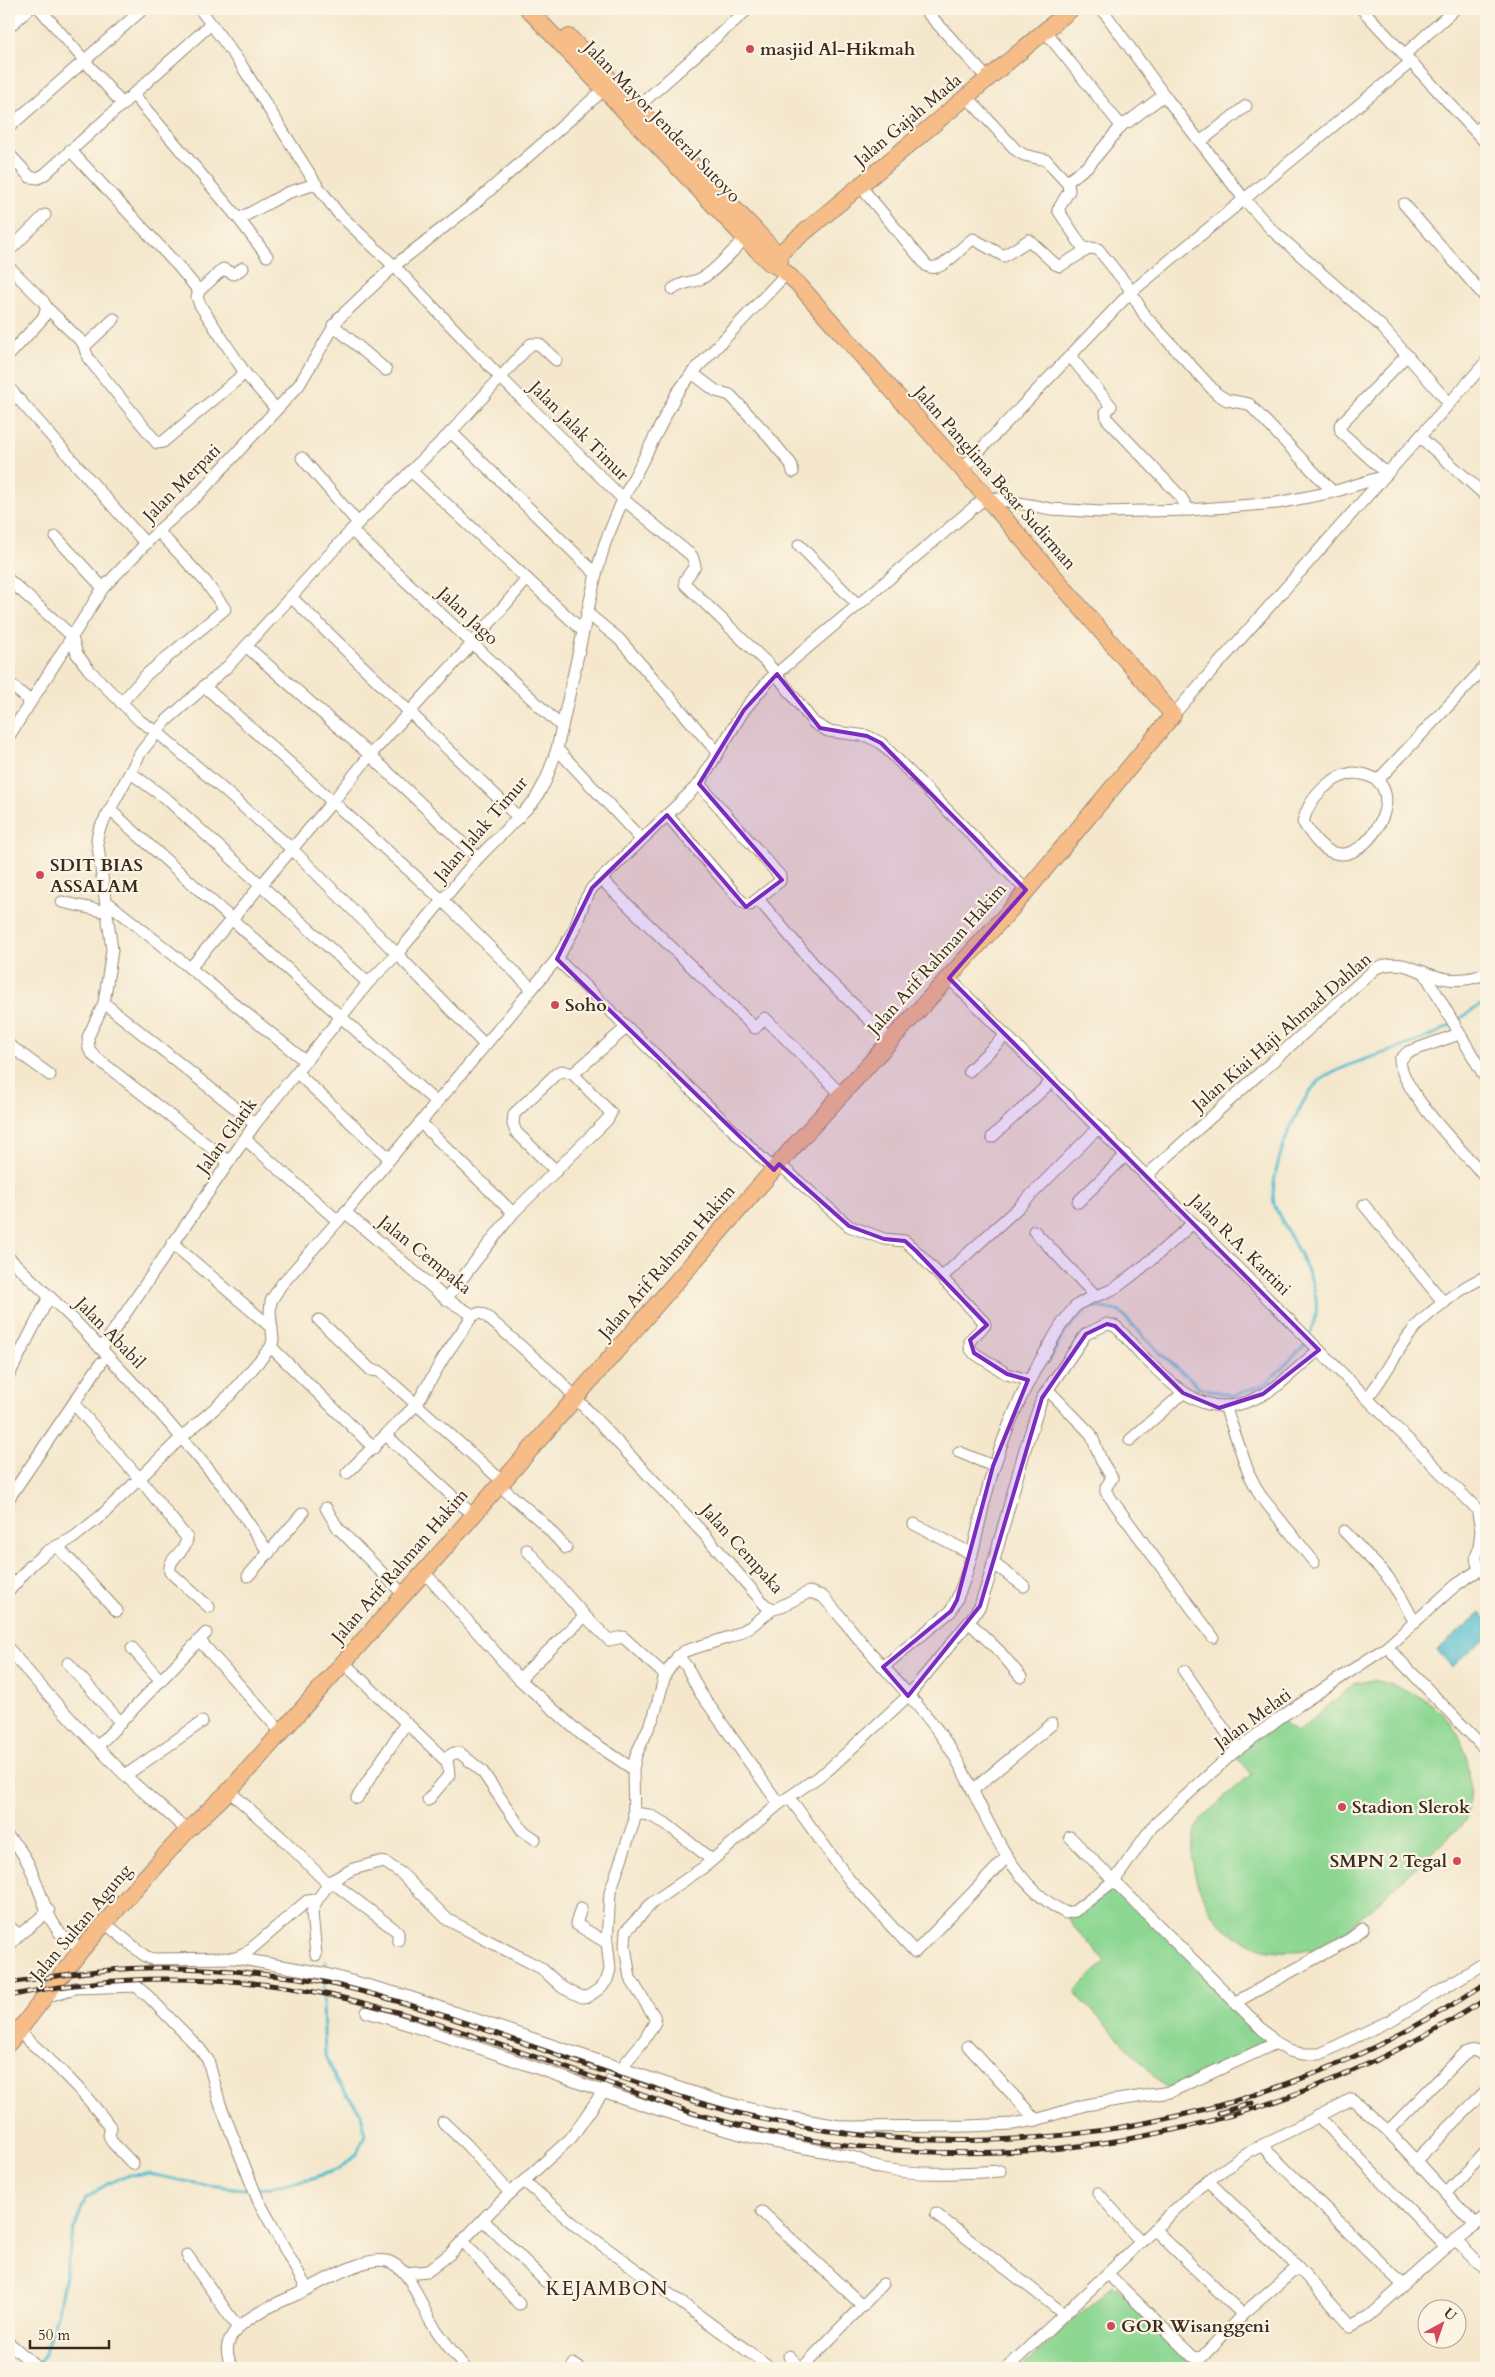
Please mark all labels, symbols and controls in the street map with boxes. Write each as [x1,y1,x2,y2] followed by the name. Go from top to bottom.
[576,33,746,209] street label: Jalan Mayor Jenderal Sutoyo
[760,37,915,62] place label: masjid Al-Hikmah
[744,43,756,55] marker: masjid Al-Hikmah
[847,68,967,174] street label: Jalan Gajah Mada
[521,373,635,487] street label: Jalan Jalak Timur
[906,378,1083,576] street label: Jalan Panglima Besar Sudirman
[135,438,227,530] street label: Jalan Merpati
[430,579,504,651] street label: Jalan Jago
[426,771,534,889] street label: Jalan Jalak Timur
[50,853,143,899] place label: SDIT BIAS ASSALAM
[34,869,46,881] marker: SDIT BIAS ASSALAM
[860,877,1013,1043] street label: Jalan Arif Rahman Hakim
[1185,947,1378,1119] street label: Jalan Kiai Haji Ahmad Dahlan
[565,993,607,1018] place label: Soho
[549,999,561,1011] marker: Soho
[189,1093,263,1181] street label: Jalan Glatik
[591,1179,742,1347] street label: Jalan Arif Rahman Hakim
[1182,1187,1296,1301] street label: Jalan R.A. Kartini
[371,1208,477,1300] street label: Jalan Cempaka
[67,1289,151,1375] street label: Jalan Ababil
[324,1483,475,1651] street label: Jalan Arif Rahman Hakim
[693,1496,789,1600] street label: Jalan Cempaka
[1207,1683,1297,1757] street label: Jalan Melati
[1352,1795,1471,1820] place label: Stadion Slerok
[1336,1801,1348,1813] marker: Stadion Slerok
[1330,1849,1447,1874] place label: SMPN 2 Tegal
[1451,1855,1463,1867] marker: SMPN 2 Tegal
[22,1858,138,1989] street label: Jalan Sultan Agung
[546,2275,669,2302] district label: KEJAMBON
[1418,2300,1468,2350] north arrow
[1440,2303,1461,2326] text: U
[1121,2314,1270,2339] place label: GOR Wisanggeni
[30,2317,109,2349] scale bar
[1105,2320,1117,2332] marker: GOR Wisanggeni
[38,2325,70,2345] text: 50 m

